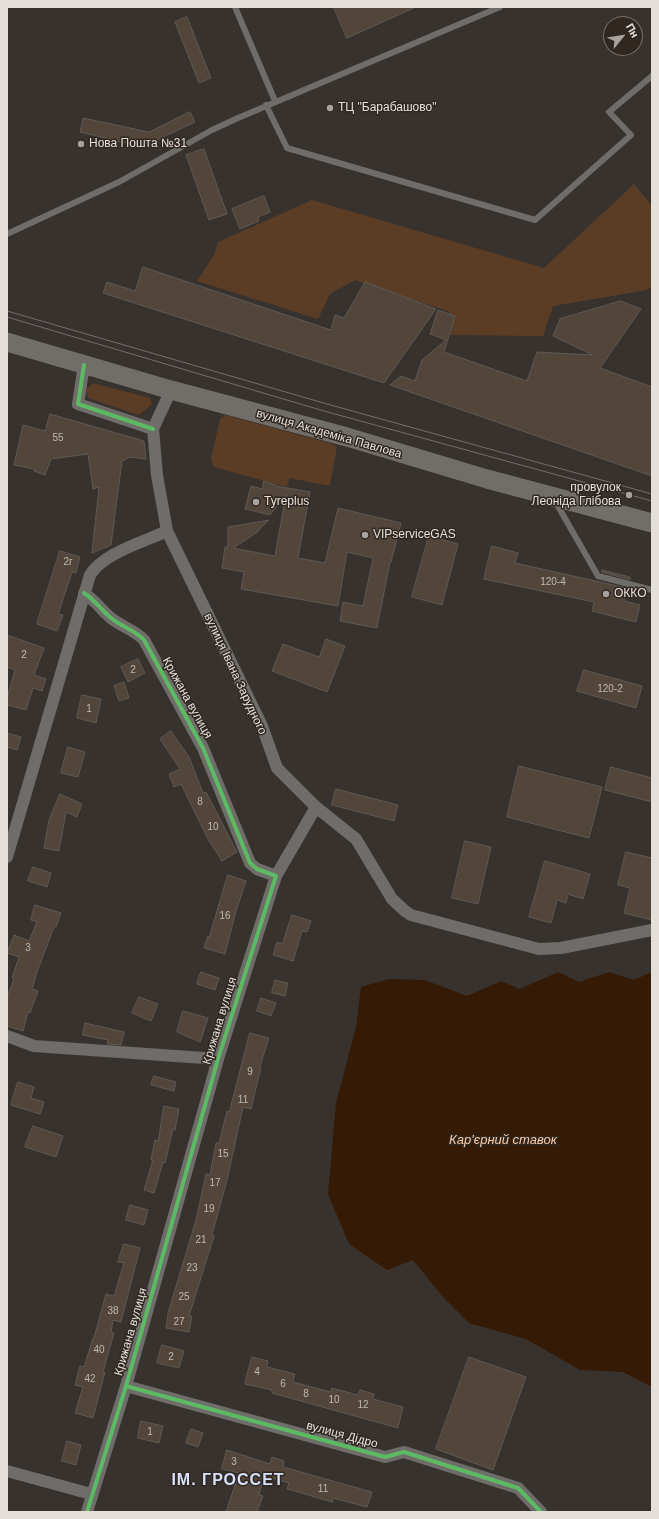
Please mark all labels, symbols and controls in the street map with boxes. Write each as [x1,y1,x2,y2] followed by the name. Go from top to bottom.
[603,16,643,56] north arrow
[624,21,641,40] text: Пн
[338,101,436,115] place label: ТЦ "Барабашово"
[325,103,335,113] marker: ТЦ "Барабашово"
[89,137,187,151] place label: Нова Пошта №31
[76,139,86,149] marker: Нова Пошта №31
[255,406,403,462] street label: вулиця Академіка Павлова
[52,432,64,444] house number: 55
[532,481,621,509] place label: провулок Леоніда Глібова
[624,490,634,500] marker: провулок Леоніда Глібова
[264,495,309,509] place label: Tyreplus
[251,497,261,507] marker: Tyreplus
[373,528,456,542] place label: VIPserviceGAS
[360,530,370,540] marker: VIPserviceGAS
[63,556,73,568] house number: 2г
[540,576,566,588] house number: 120-4
[614,587,647,601] place label: ОККО
[601,589,611,599] marker: ОККО
[201,611,269,737] street label: вулиця Івана Зарудного
[21,649,27,661] house number: 2
[159,655,215,741] street label: Крижана вулиця
[130,664,136,676] house number: 2
[597,683,623,695] house number: 120-2
[86,703,92,715] house number: 1
[197,796,203,808] house number: 8
[207,821,219,833] house number: 10
[219,910,231,922] house number: 16
[25,942,31,954] house number: 3
[200,976,240,1066] street label: Крижана вулиця
[247,1066,253,1078] house number: 9
[238,1094,248,1106] house number: 11
[449,1132,557,1148] water label: Кар'єрний ставок
[217,1148,229,1160] house number: 15
[209,1177,221,1189] house number: 17
[203,1203,215,1215] house number: 19
[195,1234,207,1246] house number: 21
[186,1262,198,1274] house number: 23
[112,1286,150,1378] street label: Крижана вулиця
[178,1291,190,1303] house number: 25
[107,1305,119,1317] house number: 38
[173,1316,185,1328] house number: 27
[93,1344,105,1356] house number: 40
[168,1351,174,1363] house number: 2
[254,1366,260,1378] house number: 4
[84,1373,96,1385] house number: 42
[280,1378,286,1390] house number: 6
[303,1388,309,1400] house number: 8
[328,1394,340,1406] house number: 10
[357,1399,369,1411] house number: 12
[305,1419,379,1451] street label: вулиця Дідро
[147,1426,153,1438] house number: 1
[231,1456,237,1468] house number: 3
[171,1471,285,1491] district label: ІМ. ГРОССЕТ
[318,1483,328,1495] house number: 11

